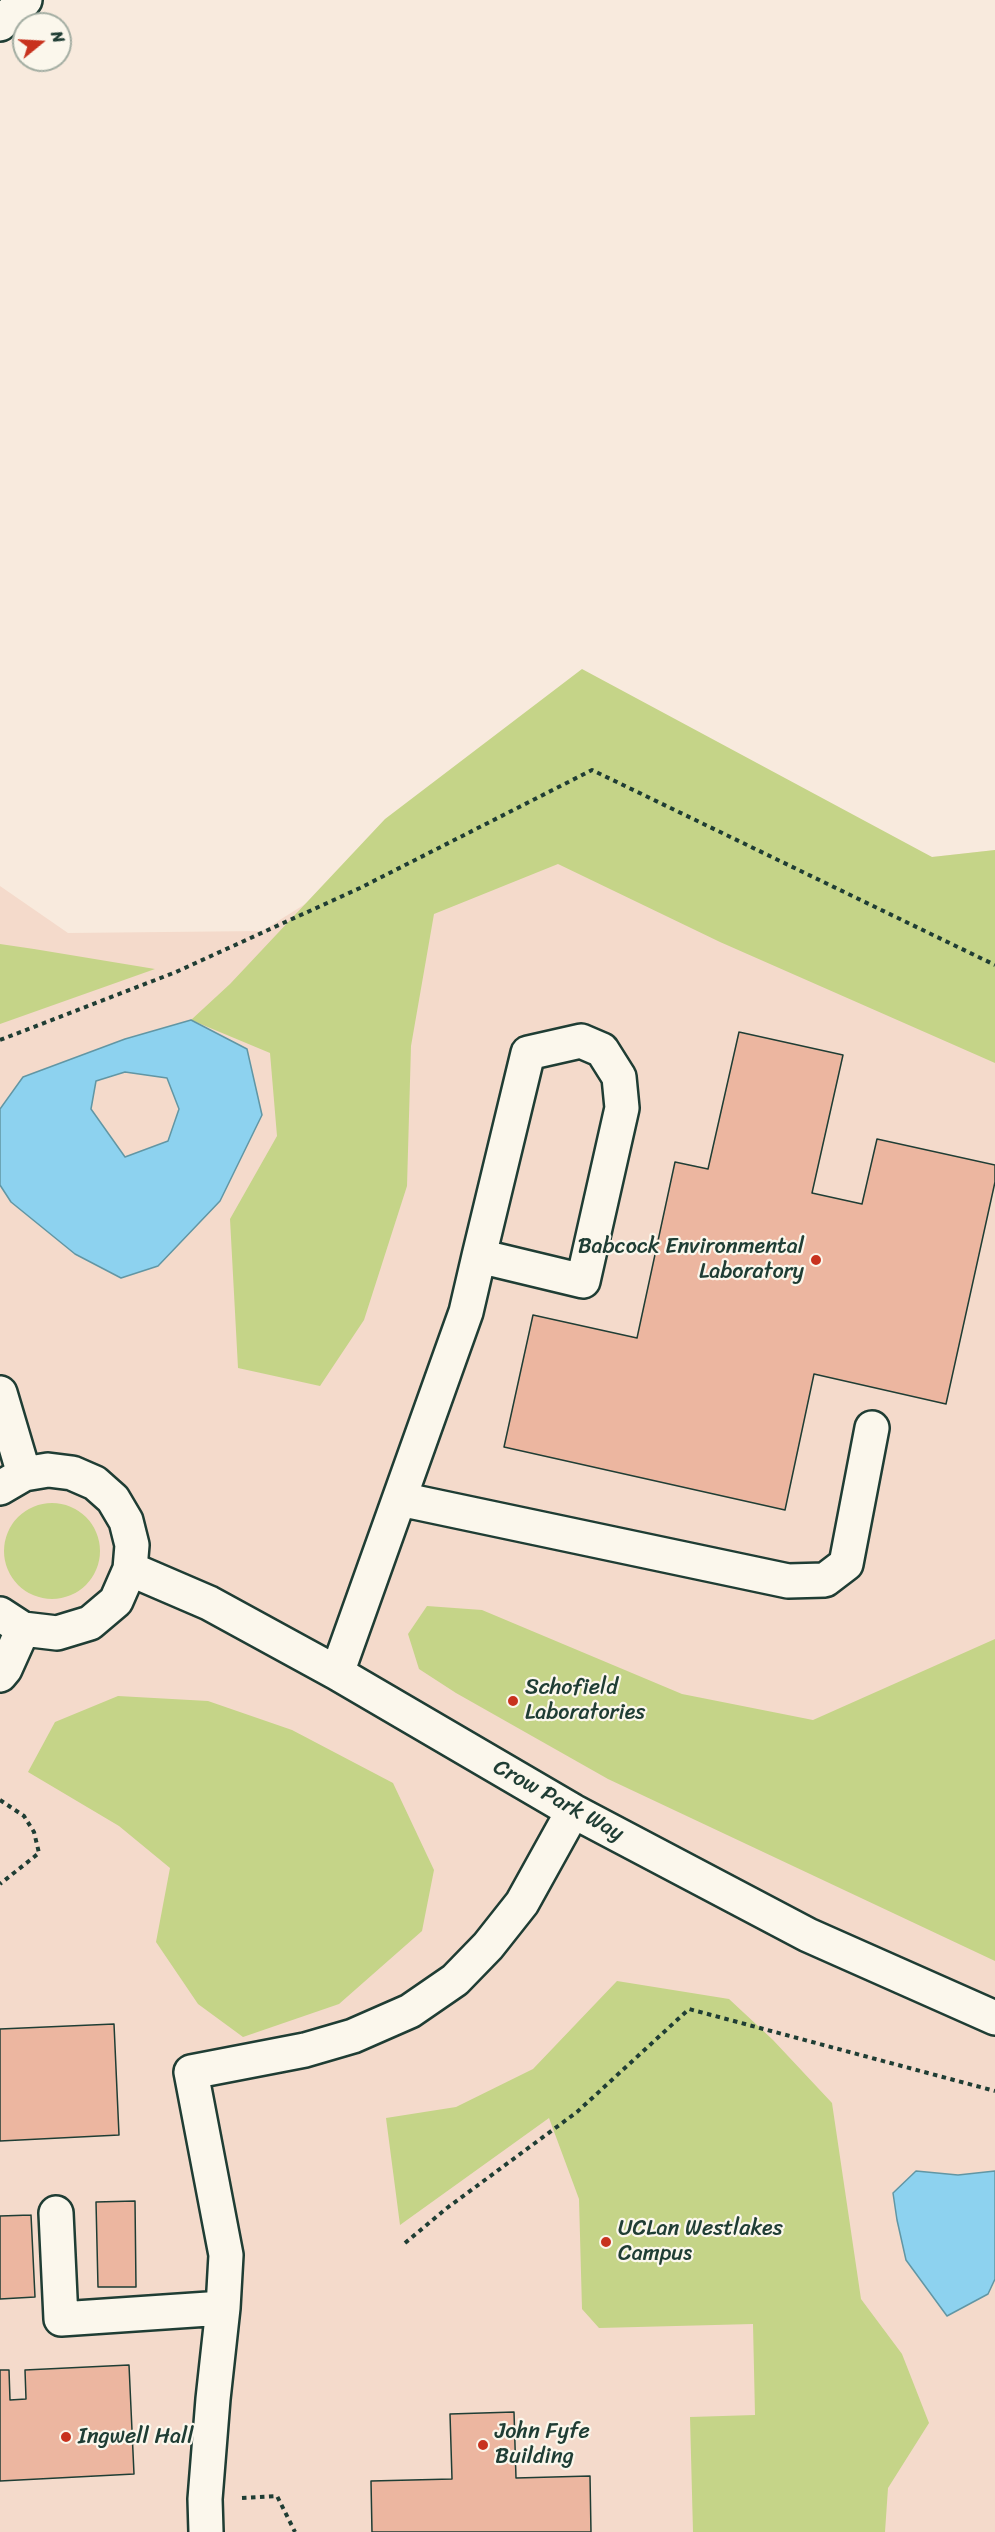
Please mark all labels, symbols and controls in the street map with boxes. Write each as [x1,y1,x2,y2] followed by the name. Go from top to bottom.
[12,12,72,72] north arrow
[42,27,73,47] text: N
[578,1234,804,1286] place label: Babcock Environmental Laboratory
[809,1253,823,1267] marker: Babcock Environmental Laboratory
[525,1675,645,1726] place label: Schofield Laboratories
[506,1694,520,1708] marker: Schofield Laboratories
[488,1754,628,1848] street label: Crow Park Way
[618,2216,783,2268] place label: UCLan Westlakes Campus
[599,2235,613,2249] marker: UCLan Westlakes Campus
[495,2419,590,2470] place label: John Fyfe Building
[78,2424,194,2450] place label: Ingwell Hall
[59,2430,73,2444] marker: Ingwell Hall
[476,2438,490,2452] marker: John Fyfe Building

